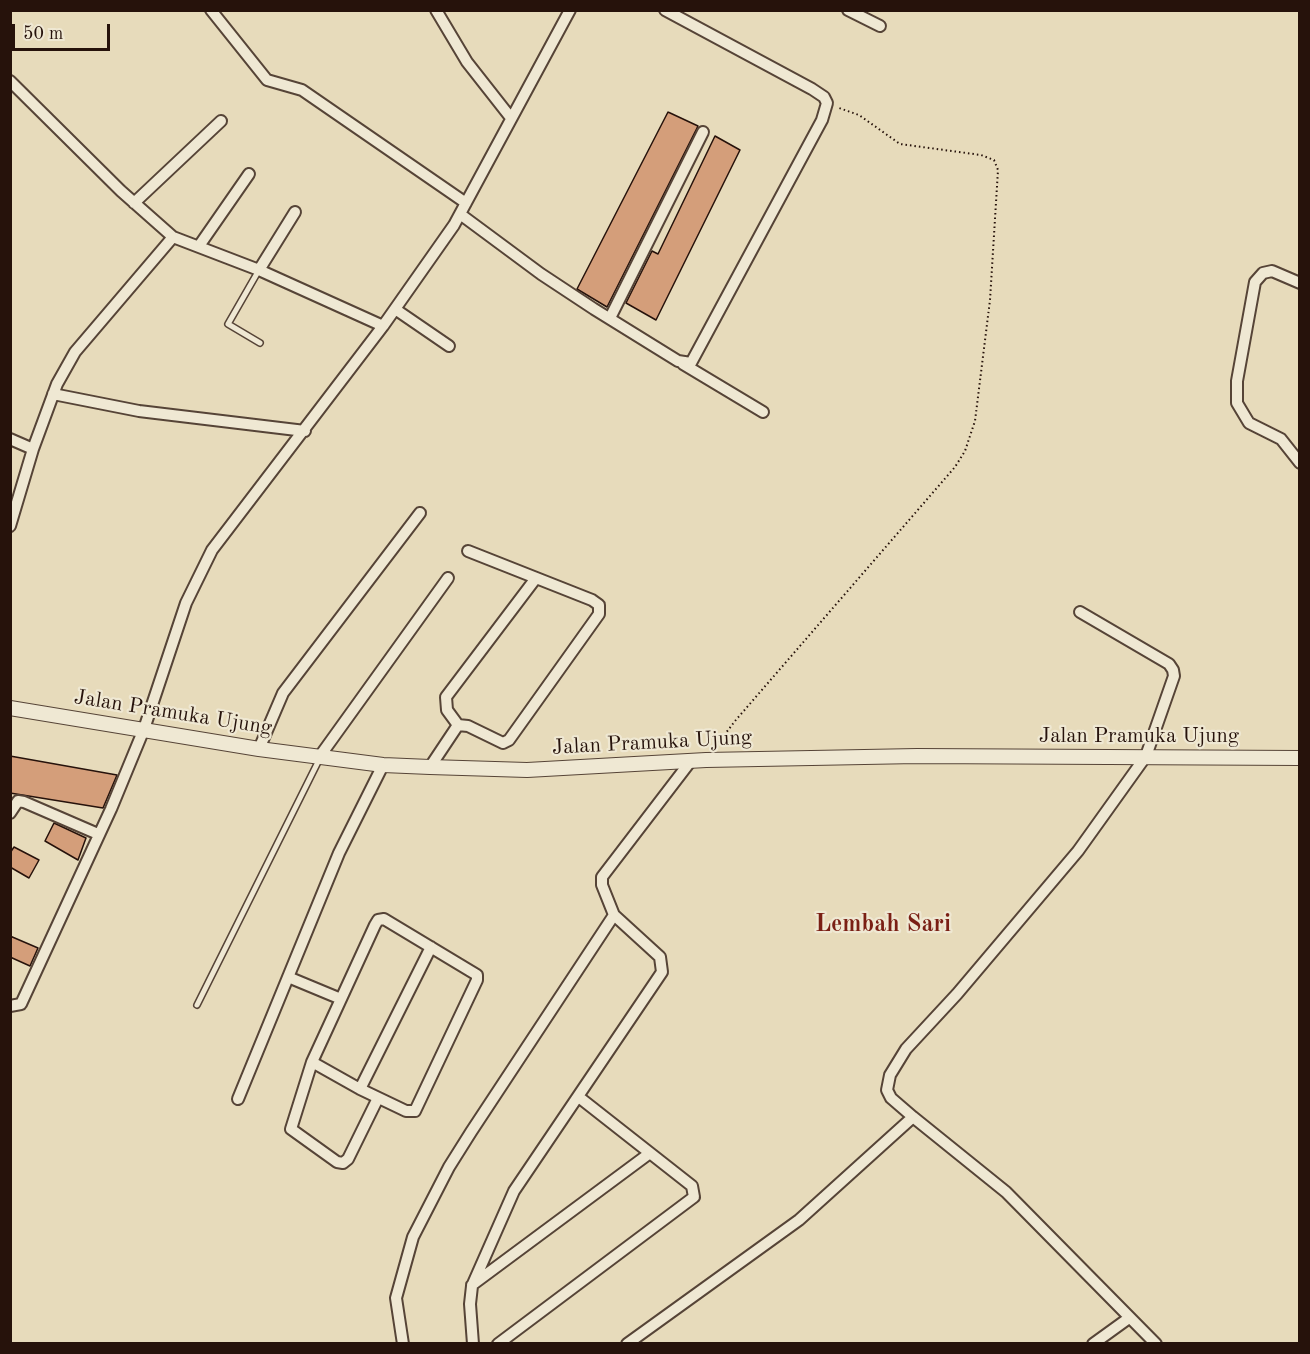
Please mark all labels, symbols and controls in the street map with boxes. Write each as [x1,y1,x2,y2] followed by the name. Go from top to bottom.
[15,12,112,50] scale bar
[23,25,63,43] text: 50 m
[72,685,274,741] street label: Jalan Pramuka Ujung
[1039,723,1239,749] street label: Jalan Pramuka Ujung
[551,725,753,761] street label: Jalan Pramuka Ujung
[815,911,951,939] district label: Lembah Sari

